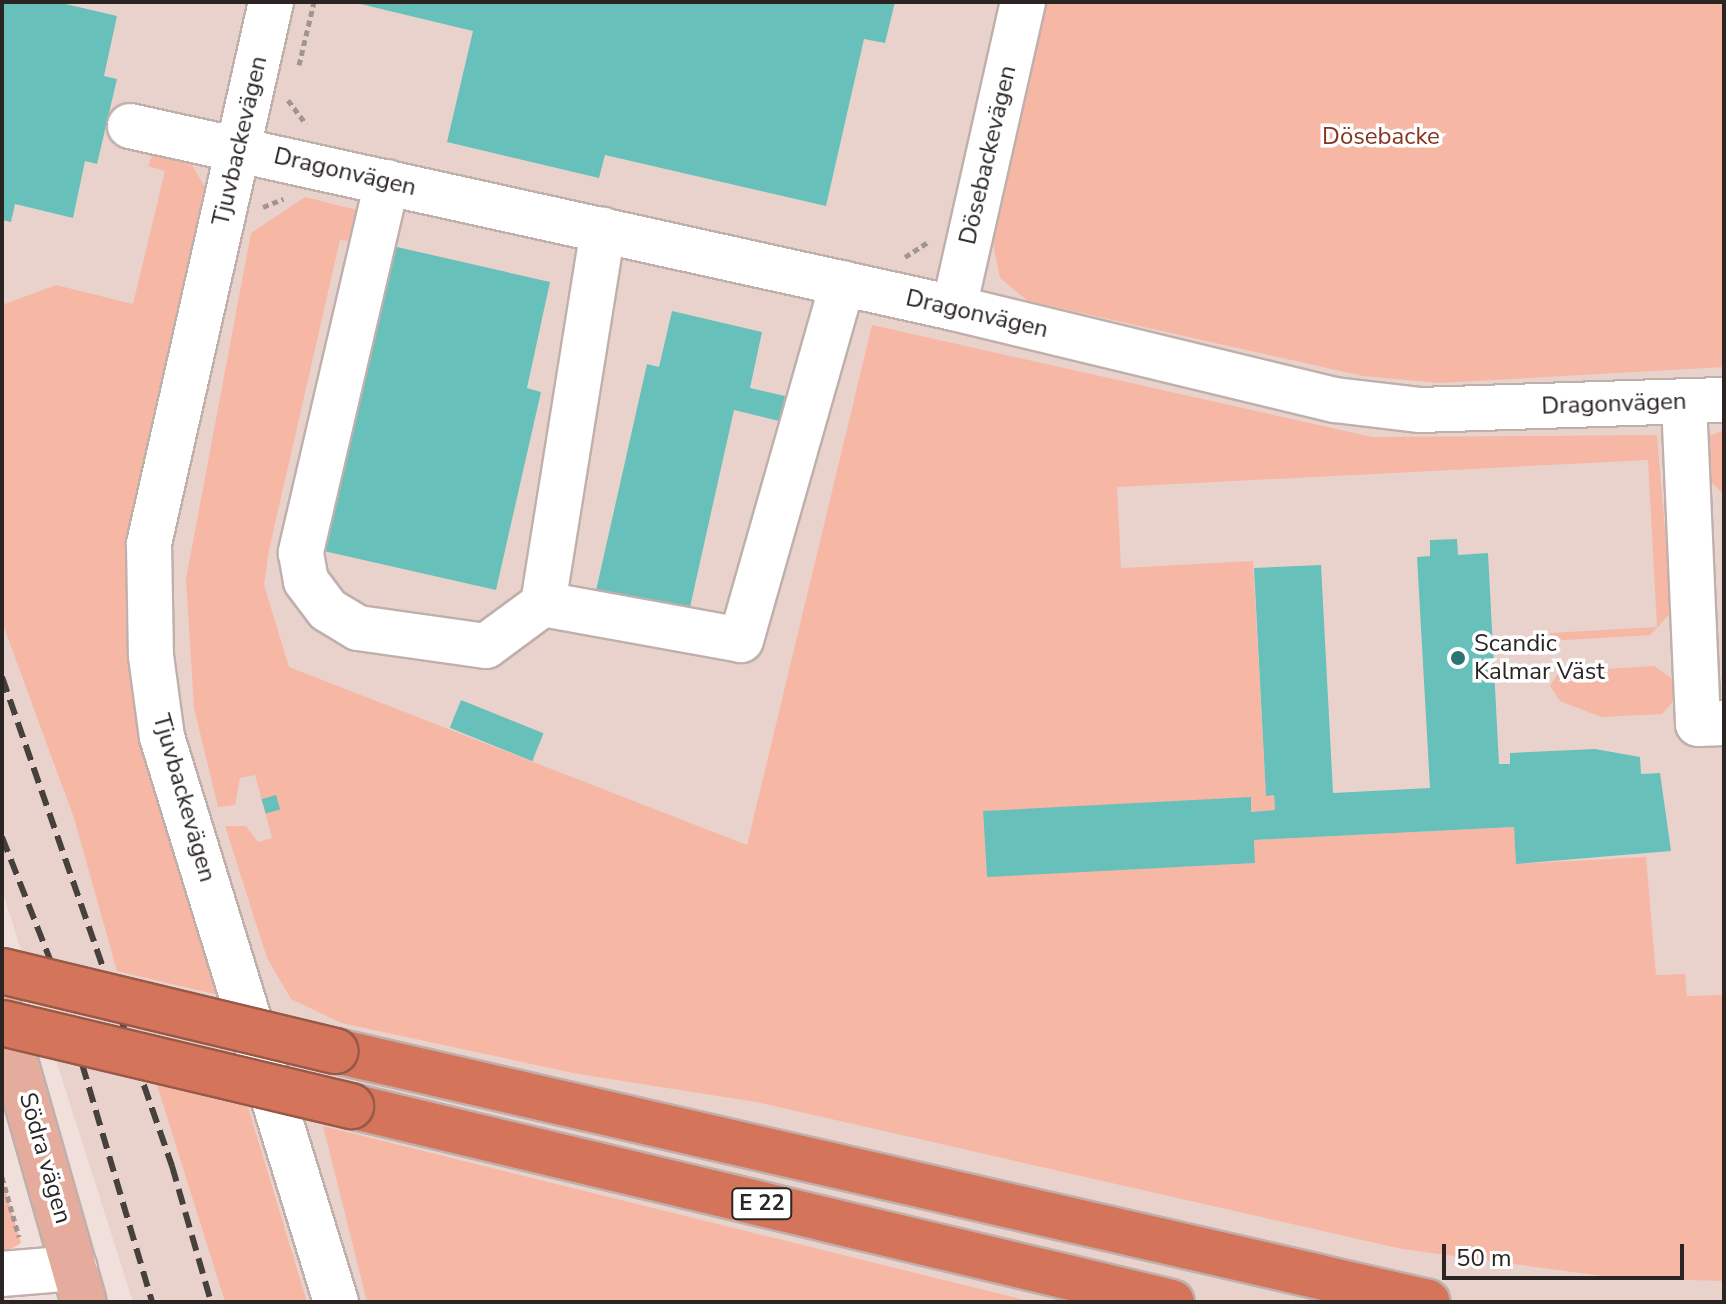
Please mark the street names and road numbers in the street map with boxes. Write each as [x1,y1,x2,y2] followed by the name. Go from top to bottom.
[206,53,274,229] street label: Tjuvbackevägen
[953,63,1023,247] street label: Dösebackevägen
[271,142,419,202] street label: Dragonvägen
[903,284,1051,344] street label: Dragonvägen
[1541,387,1687,421] street label: Dragonvägen
[146,711,222,885] street label: Tjuvbackevägen
[13,1089,77,1227] street label: Södra vägen
[730,1186,794,1222] road number: E 22

